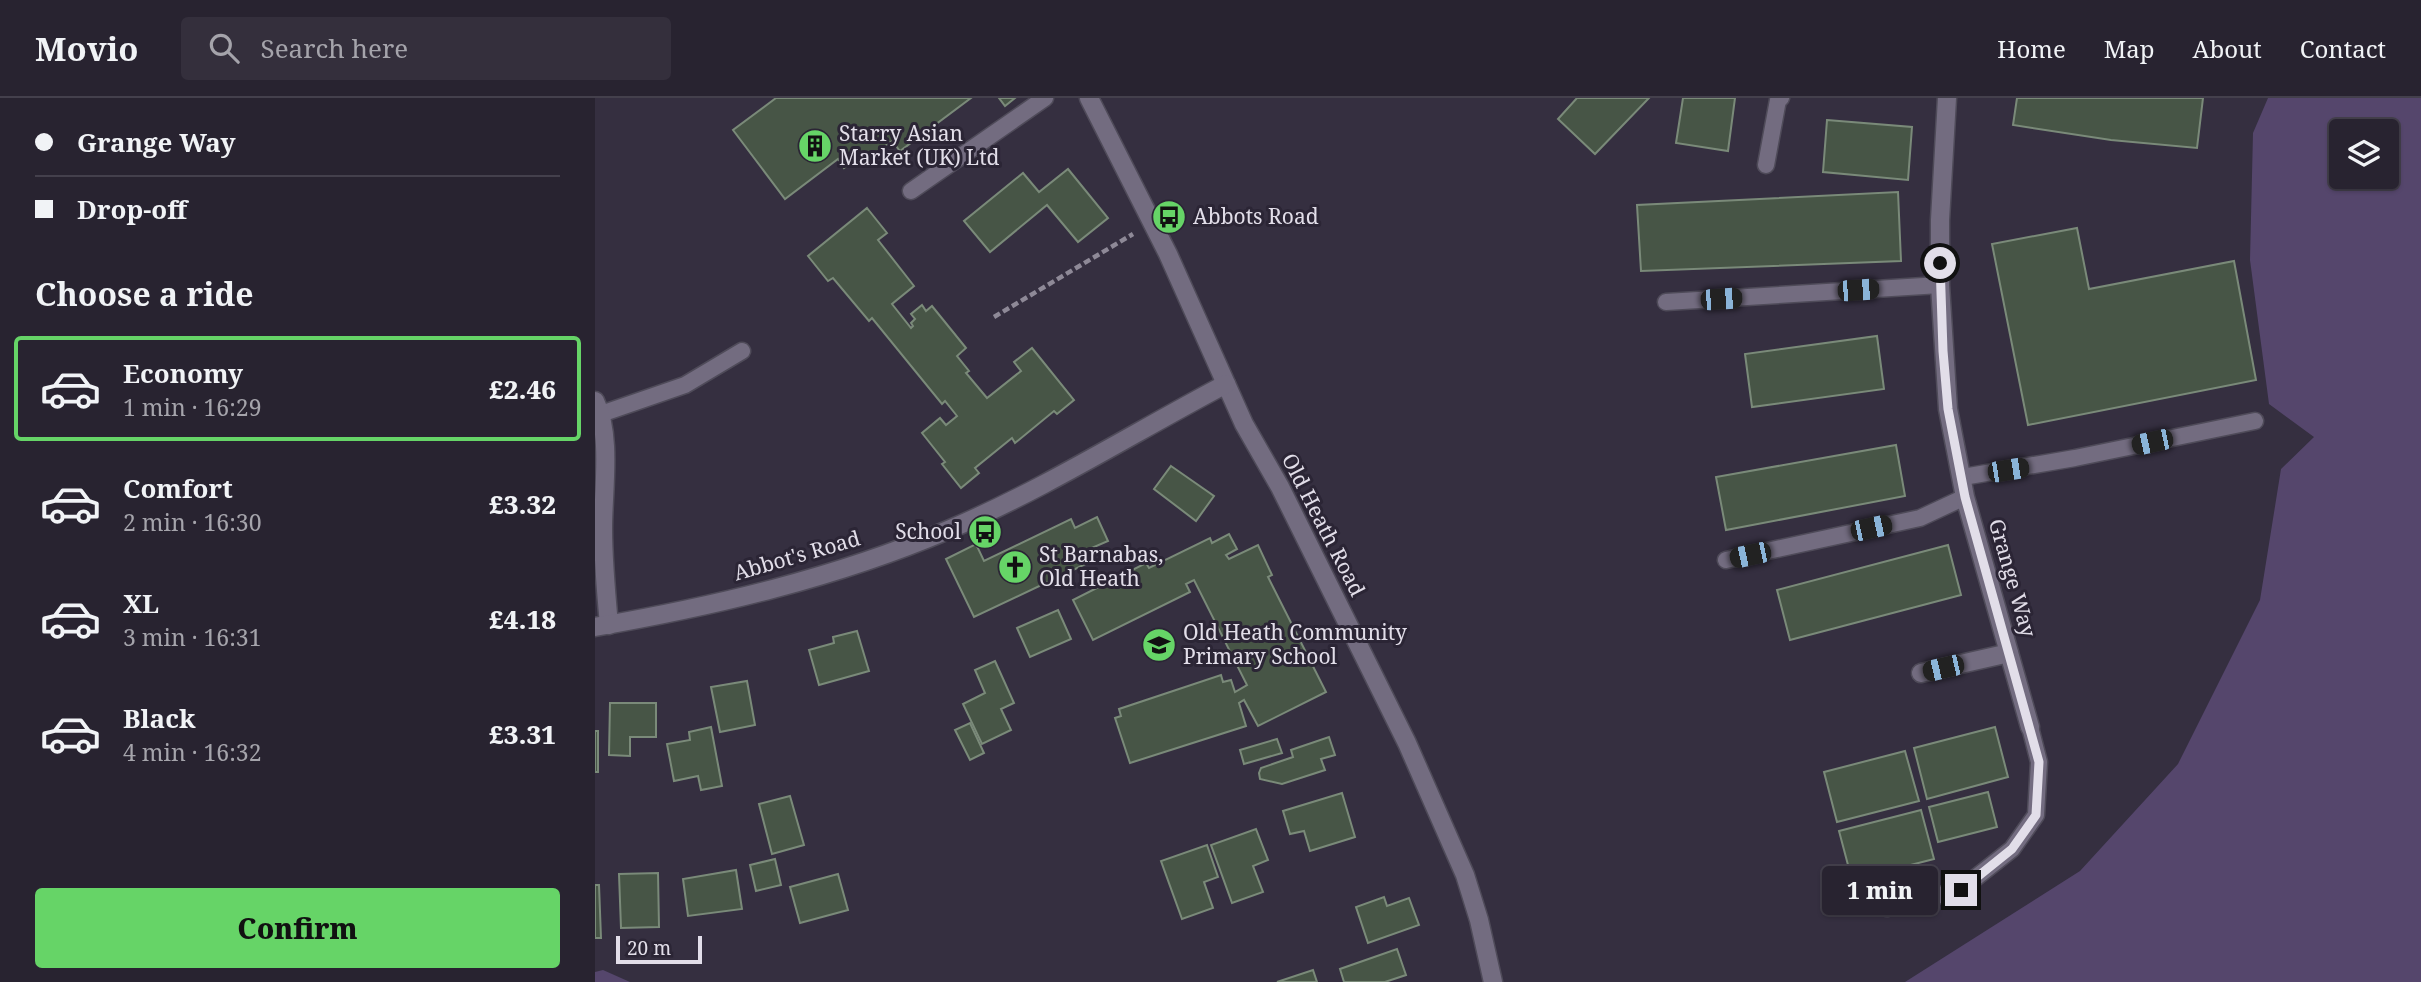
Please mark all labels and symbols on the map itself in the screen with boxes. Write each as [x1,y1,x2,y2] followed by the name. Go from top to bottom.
[839,119,1000,171] place label: Starry Asian Market (UK) Ltd
[796,127,834,165] building icon: Starry Asian Market (UK) Ltd
[1150,198,1188,236] bus stop icon: Abbots Road
[1193,202,1319,230] place label: Abbots Road
[1924,247,1956,279] route start
[1837,278,1880,302] car
[1700,287,1743,311] car
[2130,427,2175,457] car
[1276,448,1372,601] street label: Old Heath Road
[1986,456,2031,484] car
[966,513,1004,551] bus stop icon: School
[1849,513,1894,543] car
[1983,515,2043,640] street label: Grange Way
[895,517,961,545] place label: School
[730,524,863,586] street label: Abbot's Road
[1039,540,1164,592] place label: St Barnabas, Old Heath
[1728,540,1773,570] car
[996,548,1034,586] church icon: St Barnabas, Old Heath
[1183,618,1407,670] place label: Old Heath Community Primary School
[1140,626,1178,664] school or university icon: Old Heath Community Primary School
[1921,653,1966,683] car
[1821,866,1937,914] callout: 1 min
[1945,874,1977,906] route end
[616,933,702,965] scale bar

